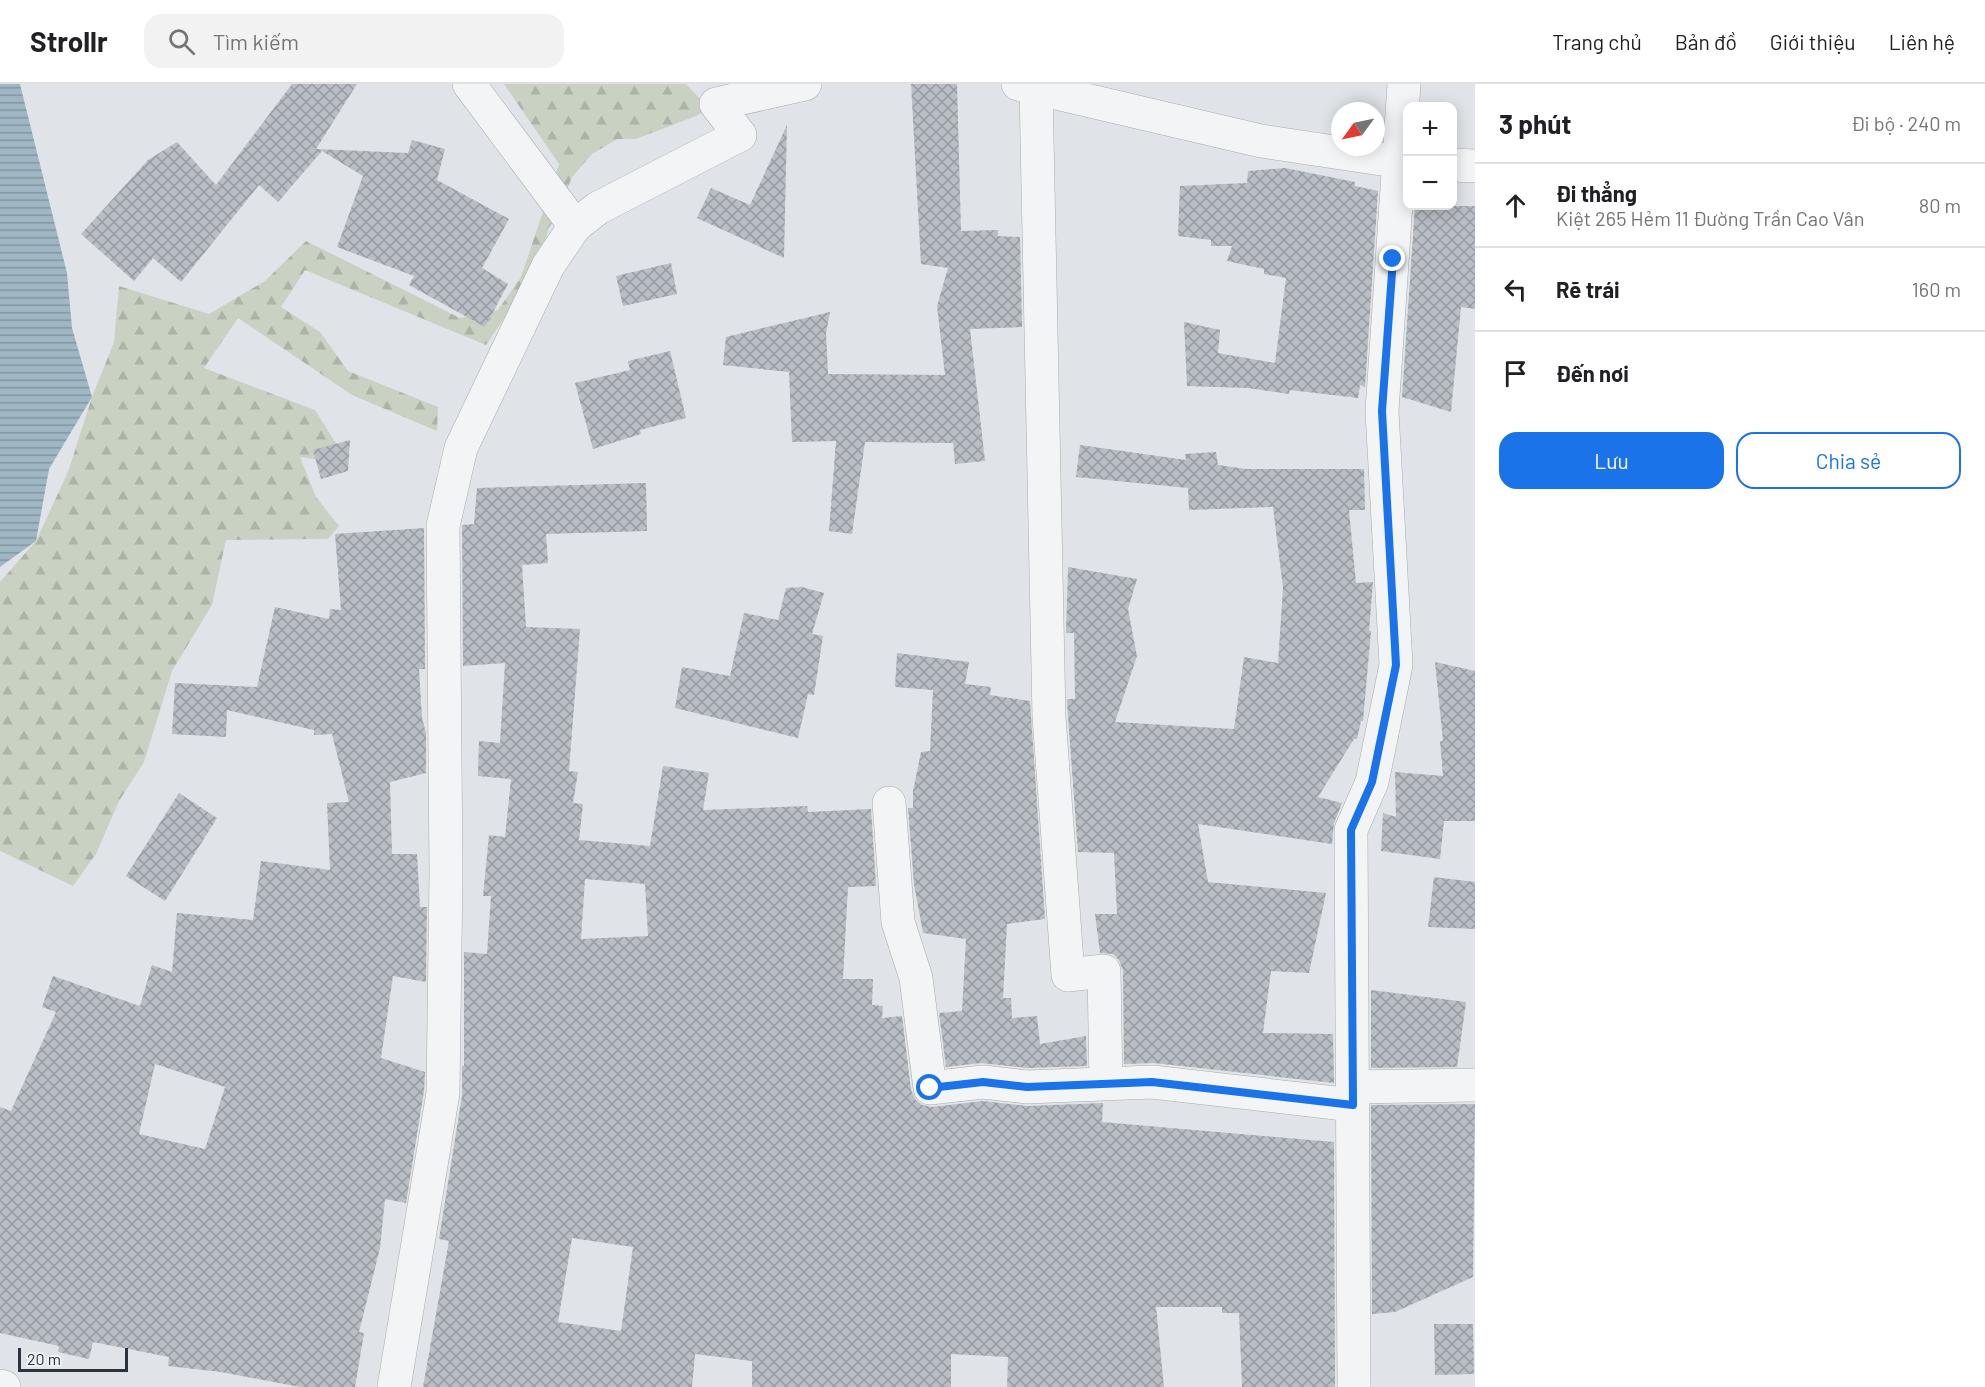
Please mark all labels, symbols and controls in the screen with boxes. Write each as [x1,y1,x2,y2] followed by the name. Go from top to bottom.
[144,14,564,68] search box
[30,24,108,58] text: Strollr
[165,25,198,58] icon: search
[213,28,299,54] text: Tìm kiếm
[1552,29,1642,54] text: Trang chủ
[1675,29,1737,54] text: Bản đồ
[1770,29,1856,54] text: Giới thiệu
[1889,29,1955,54] text: Liên hệ
[1331,102,1385,156] north arrow
[1403,102,1457,210] map controls
[1403,102,1457,156] button: +
[1499,108,1571,139] text: 3 phút
[1851,111,1961,135] text: Đi bộ · 240 m
[1403,156,1457,210] button: −
[1556,180,1637,206] text: Đi thẳng
[1499,189,1532,222] icon: ahead
[1919,193,1961,217] text: 80 m
[1556,206,1865,230] text: Kiệt 265 Hẻm 11 Đường Trần Cao Vân
[1379,245,1405,271] route end
[1499,273,1532,306] icon: left
[1556,276,1620,302] text: Rẽ trái
[1912,277,1961,301] text: 160 m
[1499,357,1532,390] icon: arrive
[1556,360,1629,386] text: Đến nơi
[1499,432,1724,489] button: Lưu
[1736,432,1961,489] button: Chia sẻ
[916,1074,942,1100] route start
[18,1345,128,1372] scale bar
[27,1349,61,1368] text: 20 m

